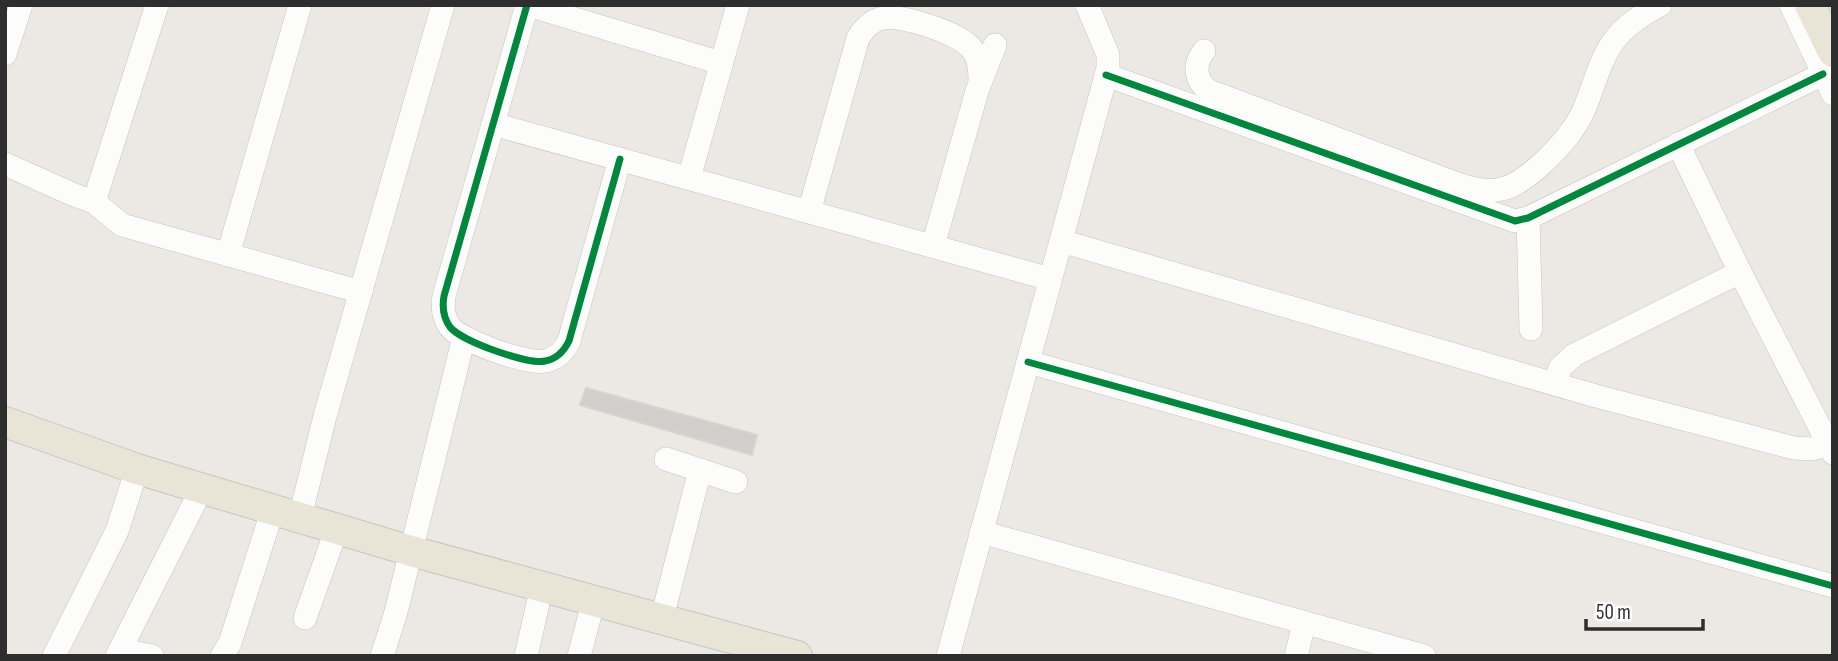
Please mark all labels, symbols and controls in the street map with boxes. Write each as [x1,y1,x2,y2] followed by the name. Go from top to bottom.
[1586,588,1703,632] scale bar
[1596,600,1631,625] text: 50 m

